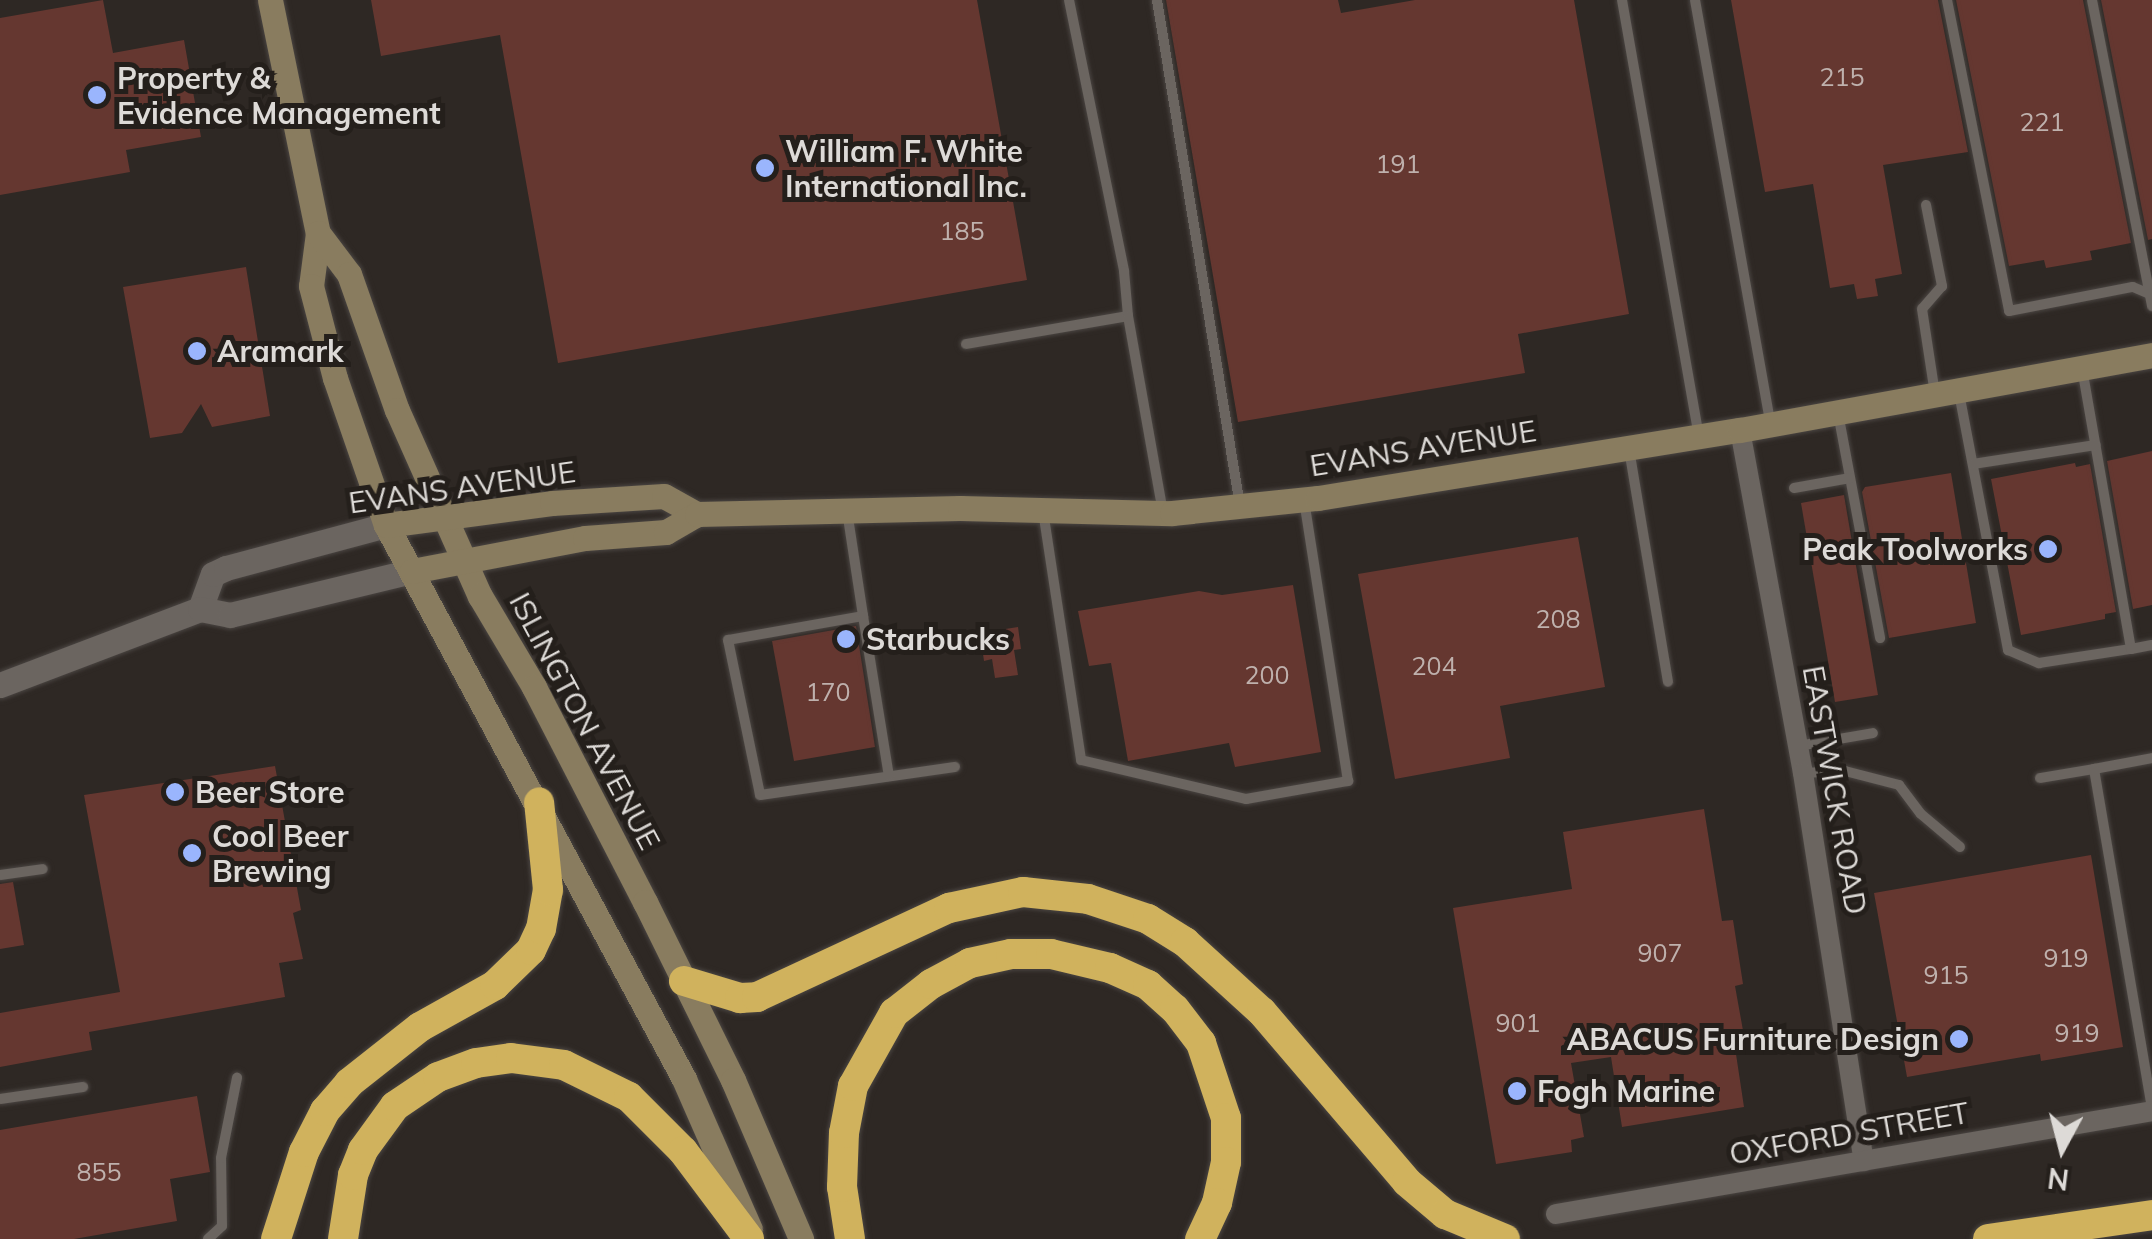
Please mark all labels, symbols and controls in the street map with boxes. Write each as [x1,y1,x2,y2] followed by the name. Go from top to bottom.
[117,60,441,130] place label: Property & Evidence Management
[1820,62,1864,92] house number: 215
[86,84,108,106] marker: Property & Evidence Management
[2020,107,2064,137] house number: 221
[785,133,1027,204] place label: William F. White International Inc.
[1376,149,1420,179] house number: 191
[754,157,776,179] marker: William F. White International Inc.
[940,216,984,246] house number: 185
[217,333,344,369] place label: Aramark
[186,340,208,362] marker: Aramark
[1307,412,1539,484] street label: EVANS AVENUE
[346,453,578,521] street label: EVANS AVENUE
[1802,531,2028,567] place label: Peak Toolworks
[2037,538,2059,560] marker: Peak Toolworks
[502,586,668,856] street label: ISLINGTON AVENUE
[1536,604,1580,634] house number: 208
[866,621,1010,657] place label: Starbucks
[835,628,857,650] marker: Starbucks
[1412,651,1456,681] house number: 204
[1245,660,1289,690] house number: 200
[1795,663,1875,917] street label: EASTWICK ROAD
[806,677,850,707] house number: 170
[195,774,345,810] place label: Beer Store
[164,781,186,803] marker: Beer Store
[212,818,348,888] place label: Cool Beer Brewing
[181,842,203,864] marker: Cool Beer Brewing
[1638,938,1682,968] house number: 907
[2044,943,2088,973] house number: 919
[1924,960,1968,990] house number: 915
[1496,1008,1540,1038] house number: 901
[2055,1018,2099,1048] house number: 919
[1567,1021,1939,1057] place label: ABACUS Furniture Design
[1948,1028,1970,1050] marker: ABACUS Furniture Design
[1537,1073,1715,1109] place label: Fogh Marine
[1506,1080,1528,1102] marker: Fogh Marine
[1726,1094,1972,1172] street label: OXFORD STREET
[2012,1099,2112,1199] north arrow
[77,1157,121,1187] house number: 855
[2046,1161,2071,1198] text: N

